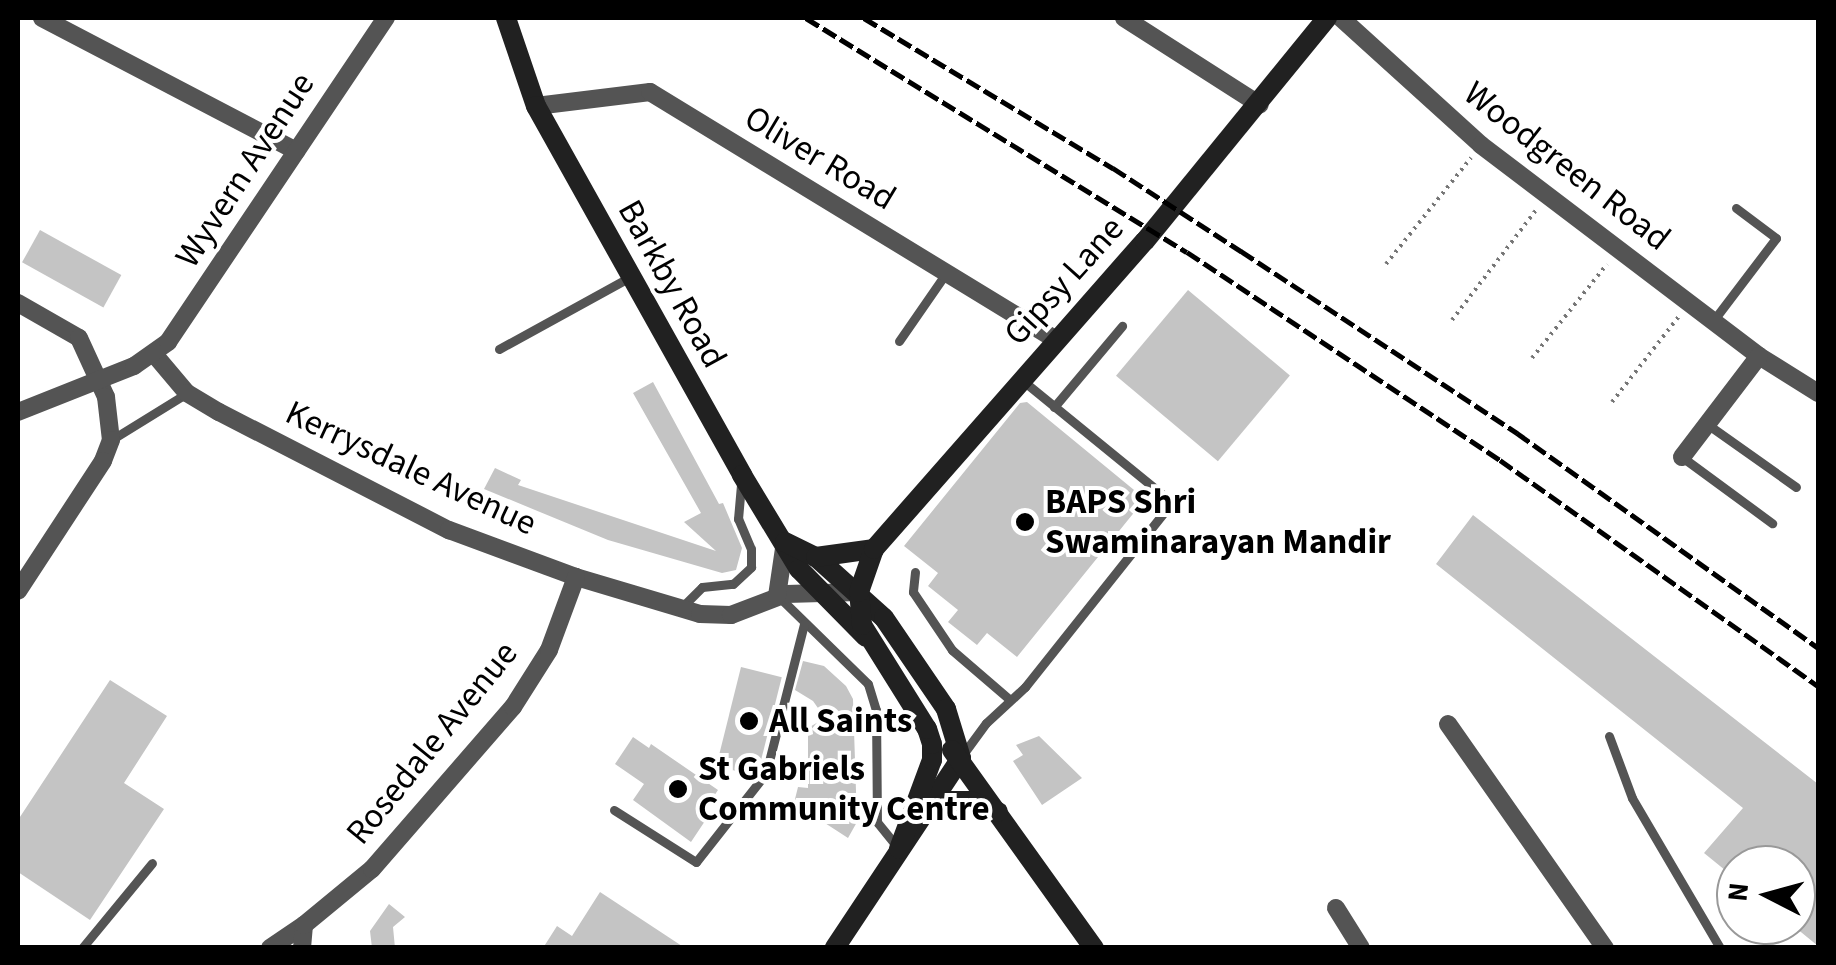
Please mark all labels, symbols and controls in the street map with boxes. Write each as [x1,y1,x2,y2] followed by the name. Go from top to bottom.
[167,65,323,275] street label: Wyvern Avenue
[1455,72,1679,260] street label: Woodgreen Road
[737,97,903,219] street label: Oliver Road
[609,193,735,375] street label: Barkby Road
[995,208,1133,354] street label: Gipsy Lane
[279,392,543,544] street label: Kerrysdale Avenue
[1045,481,1391,563] place label: BAPS Shri Swaminarayan Mandir
[1014,511,1036,533] marker: BAPS Shri Swaminarayan Mandir
[337,633,527,853] street label: Rosedale Avenue
[769,700,912,742] place label: All Saints
[738,710,760,732] marker: All Saints
[698,748,990,830] place label: St Gabriels Community Centre
[667,778,689,800] marker: St Gabriels Community Centre
[1716,845,1816,945] north arrow
[1717,881,1759,903] text: N

